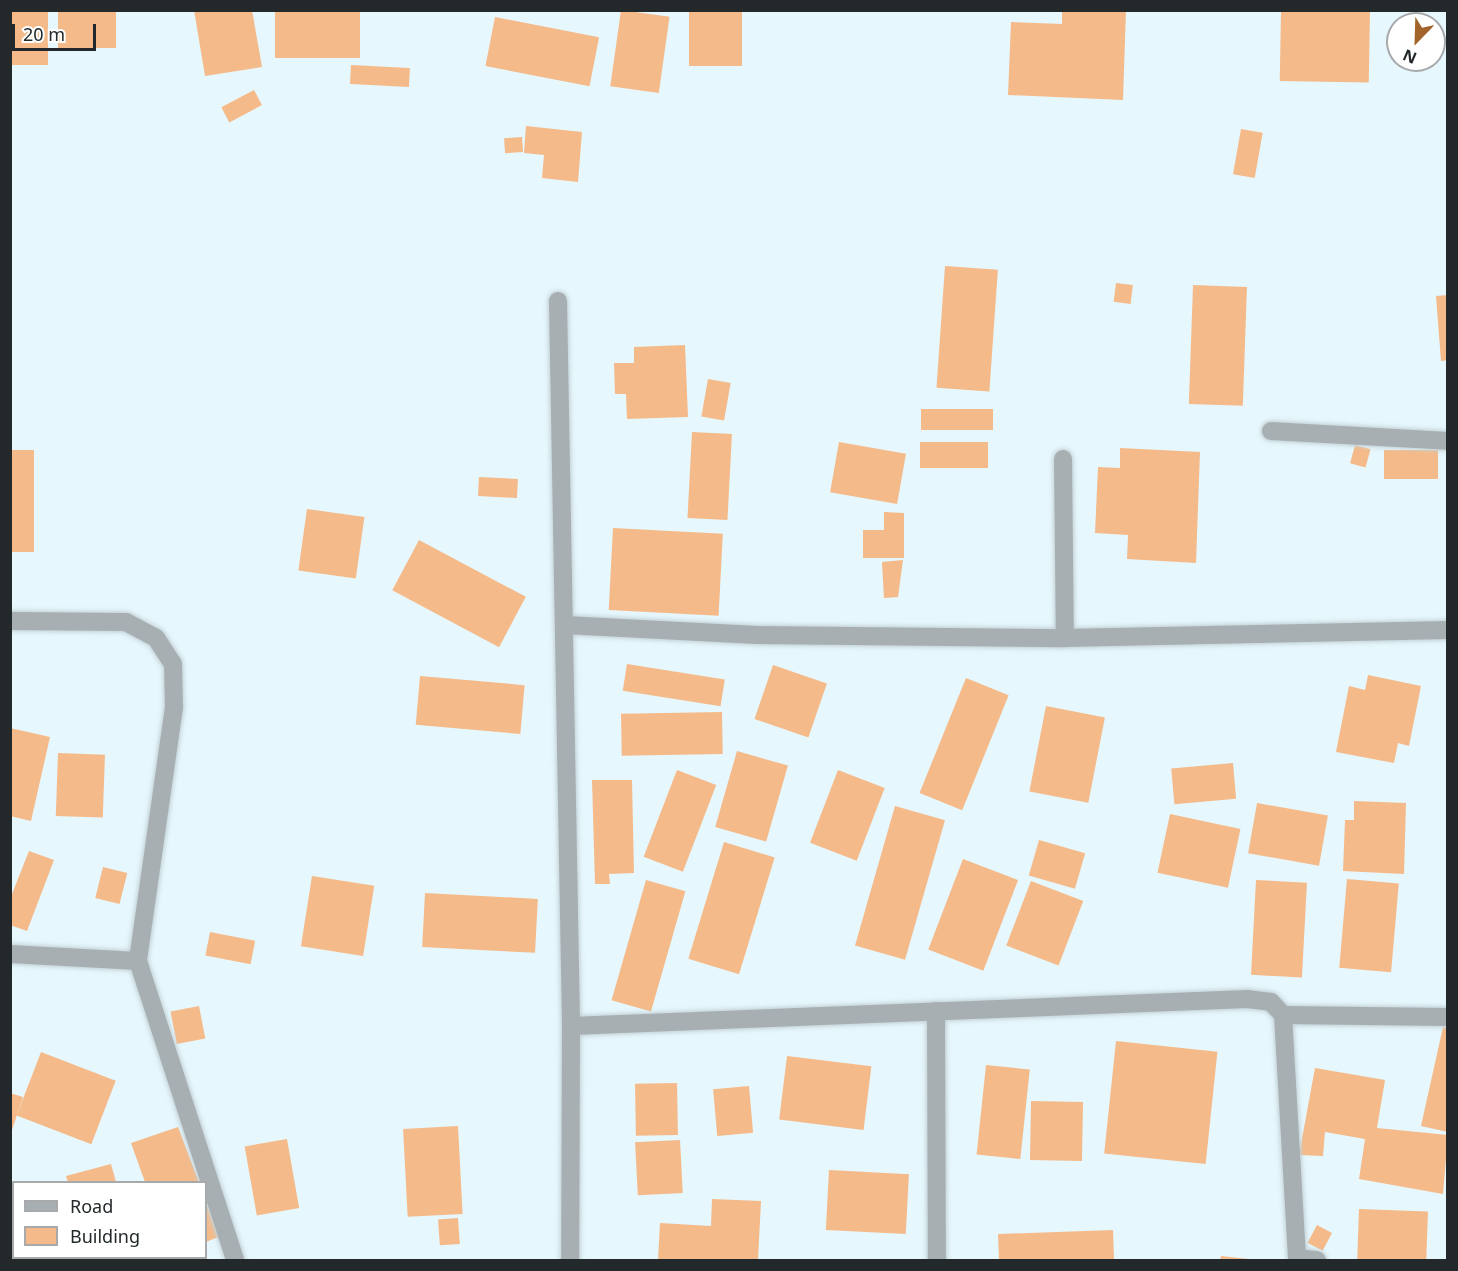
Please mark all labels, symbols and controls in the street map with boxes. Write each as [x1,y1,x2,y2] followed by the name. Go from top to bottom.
[15,12,99,50] scale bar
[1386,12,1446,72] north arrow
[23,22,65,46] text: 20 m
[1399,44,1420,69] text: N
[12,1181,207,1259] legend
[70,1194,113,1218] text: Road
[70,1224,140,1248] text: Building

